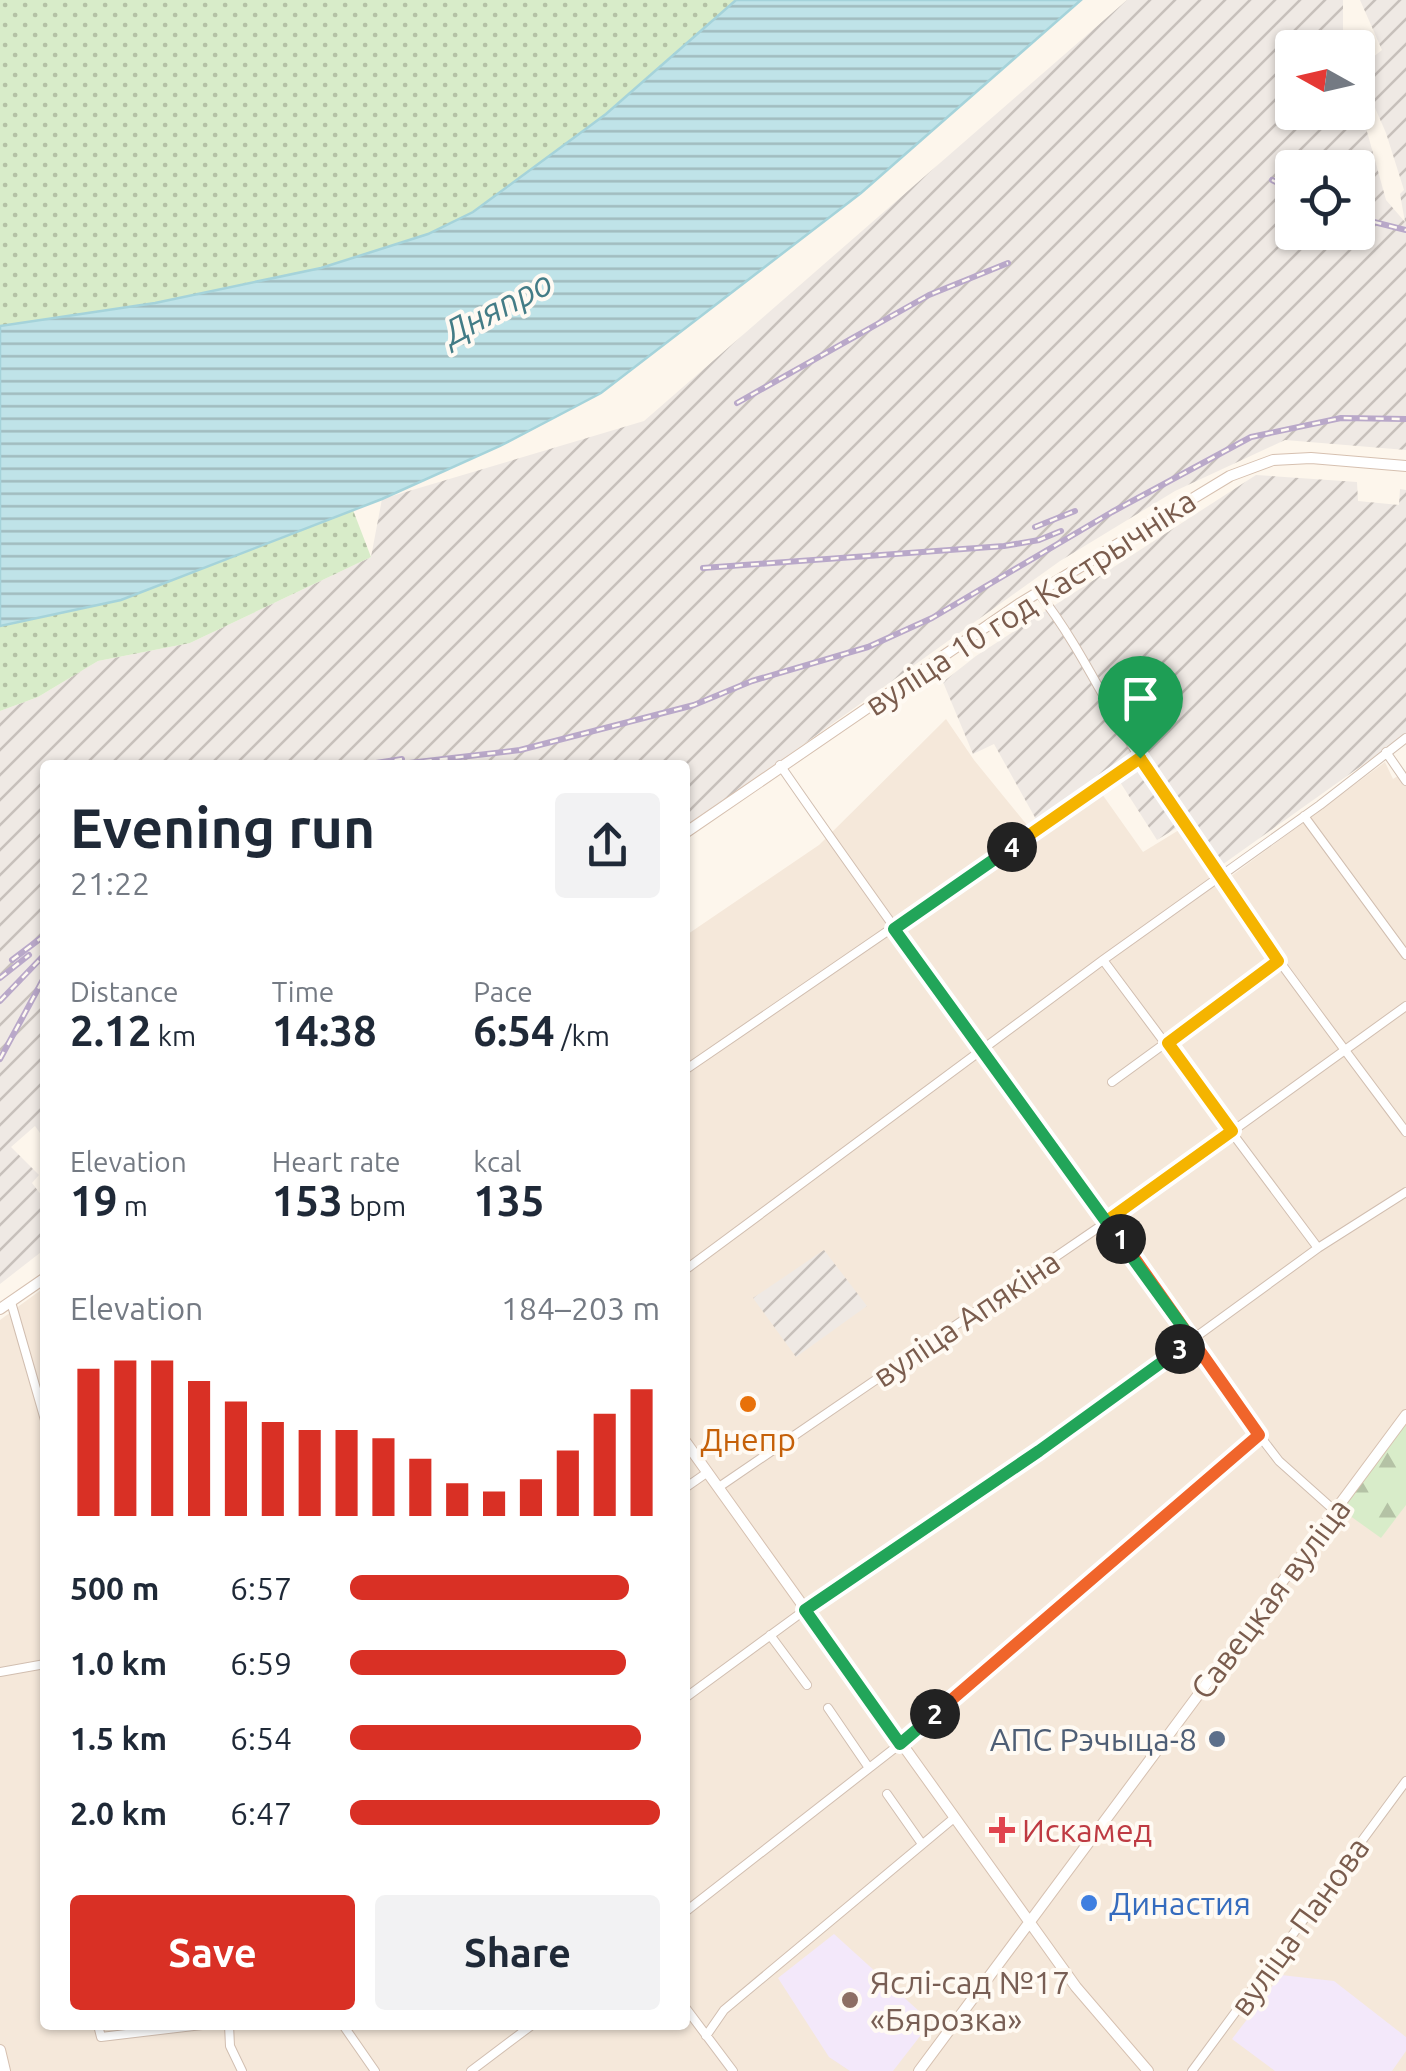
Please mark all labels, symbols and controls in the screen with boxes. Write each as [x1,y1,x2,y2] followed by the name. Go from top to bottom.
[1275,30,1375,130] north arrow
[1275,30,1375,250] map controls
[1275,150,1375,250] button: locate
[432,262,559,354] water label: Дняпро
[858,482,1202,722] street label: вуліца 10 год Кастрычніка
[1098,656,1183,759] pin
[1113,671,1168,726] icon: arrive
[555,793,660,898] button: share
[70,797,375,858] text: Evening run
[987,822,1037,872] pin: 4
[1004,831,1020,862] text: 4
[70,865,150,901] text: 21:22
[70,976,178,1007] text: Distance
[272,976,334,1007] text: Time
[473,976,533,1007] text: Pace
[70,1007,151,1054] text: 2.12
[272,1007,377,1054] text: 14:38
[473,1007,555,1054] text: 6:54
[151,1020,196,1051] text: km
[555,1020,610,1051] text: /km
[70,1146,187,1177] text: Elevation
[272,1146,400,1177] text: Heart rate
[473,1146,522,1177] text: kcal
[70,1177,117,1224] text: 19
[272,1177,343,1224] text: 153
[473,1177,544,1224] text: 135
[117,1190,148,1221] text: m
[343,1190,406,1221] text: bpm
[1096,1214,1146,1264] pin: 1
[1113,1223,1129,1254] text: 1
[866,1242,1066,1394] street label: вуліца Апякіна
[70,1290,203,1326] text: Elevation
[501,1290,660,1326] text: 184–203 m
[1155,1324,1205,1374] pin: 3
[1172,1333,1188,1364] text: 3
[737,1393,759,1415] marker: Днепр
[700,1421,796,1457] place label: Днепр
[1183,1491,1357,1705] street label: Савецкая вуліца
[70,1570,159,1606] text: 500 m
[230,1570,292,1606] text: 6:57
[70,1645,167,1681] text: 1.0 km
[230,1645,292,1681] text: 6:59
[910,1689,960,1739] pin: 2
[927,1698,943,1729] text: 2
[70,1720,167,1756] text: 1.5 km
[230,1720,292,1756] text: 6:54
[990,1721,1197,1757] place label: АПС Рэчыца-8
[1206,1728,1228,1750] marker: АПС Рэчыца-8
[70,1795,167,1831] text: 2.0 km
[230,1795,292,1831] text: 6:47
[1022,1812,1152,1848] place label: Искамед
[991,1819,1013,1841] marker: Искамед
[1222,1830,1376,2022] street label: вуліца Панова
[1109,1885,1251,1921] place label: Династия
[1078,1892,1100,1914] marker: Династия
[70,1895,355,2010] button: Save
[375,1895,660,2010] button: Share
[870,1964,1070,2037] place label: Яслі-сад №17 «Бярозка»
[839,1989,861,2011] marker: Яслі-сад №17 «Бярозка»

